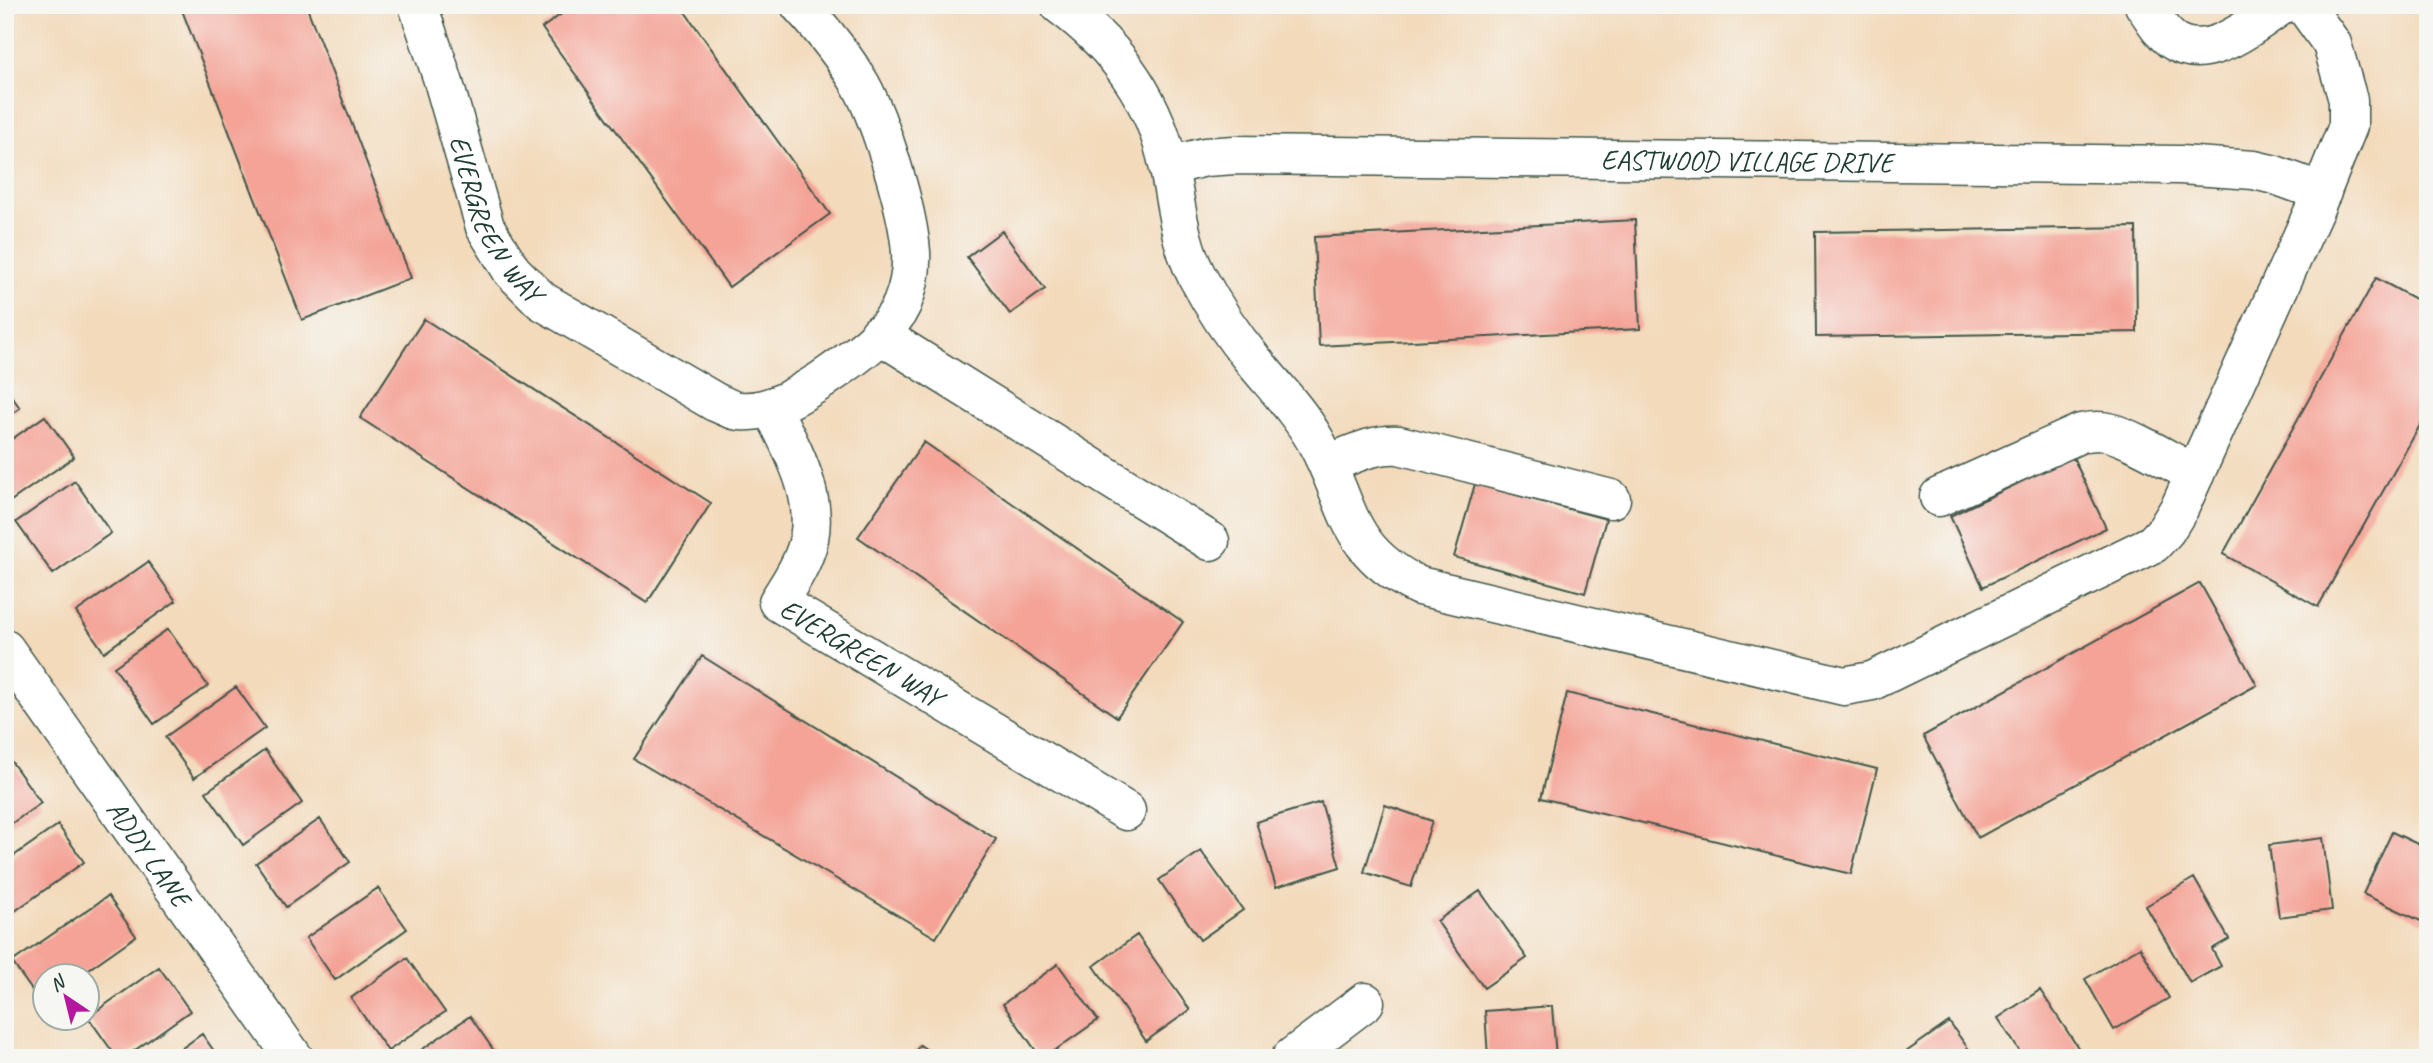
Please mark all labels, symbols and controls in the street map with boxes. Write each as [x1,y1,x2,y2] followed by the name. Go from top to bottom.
[442,131,555,314] street label: EVERGREEN WAY
[1601,141,1897,179] street label: EASTWOOD VILLAGE DRIVE
[774,590,954,717] street label: EVERGREEN WAY
[100,793,201,916] street label: ADDY LANE
[32,962,102,1032] north arrow
[45,969,71,997] text: N

